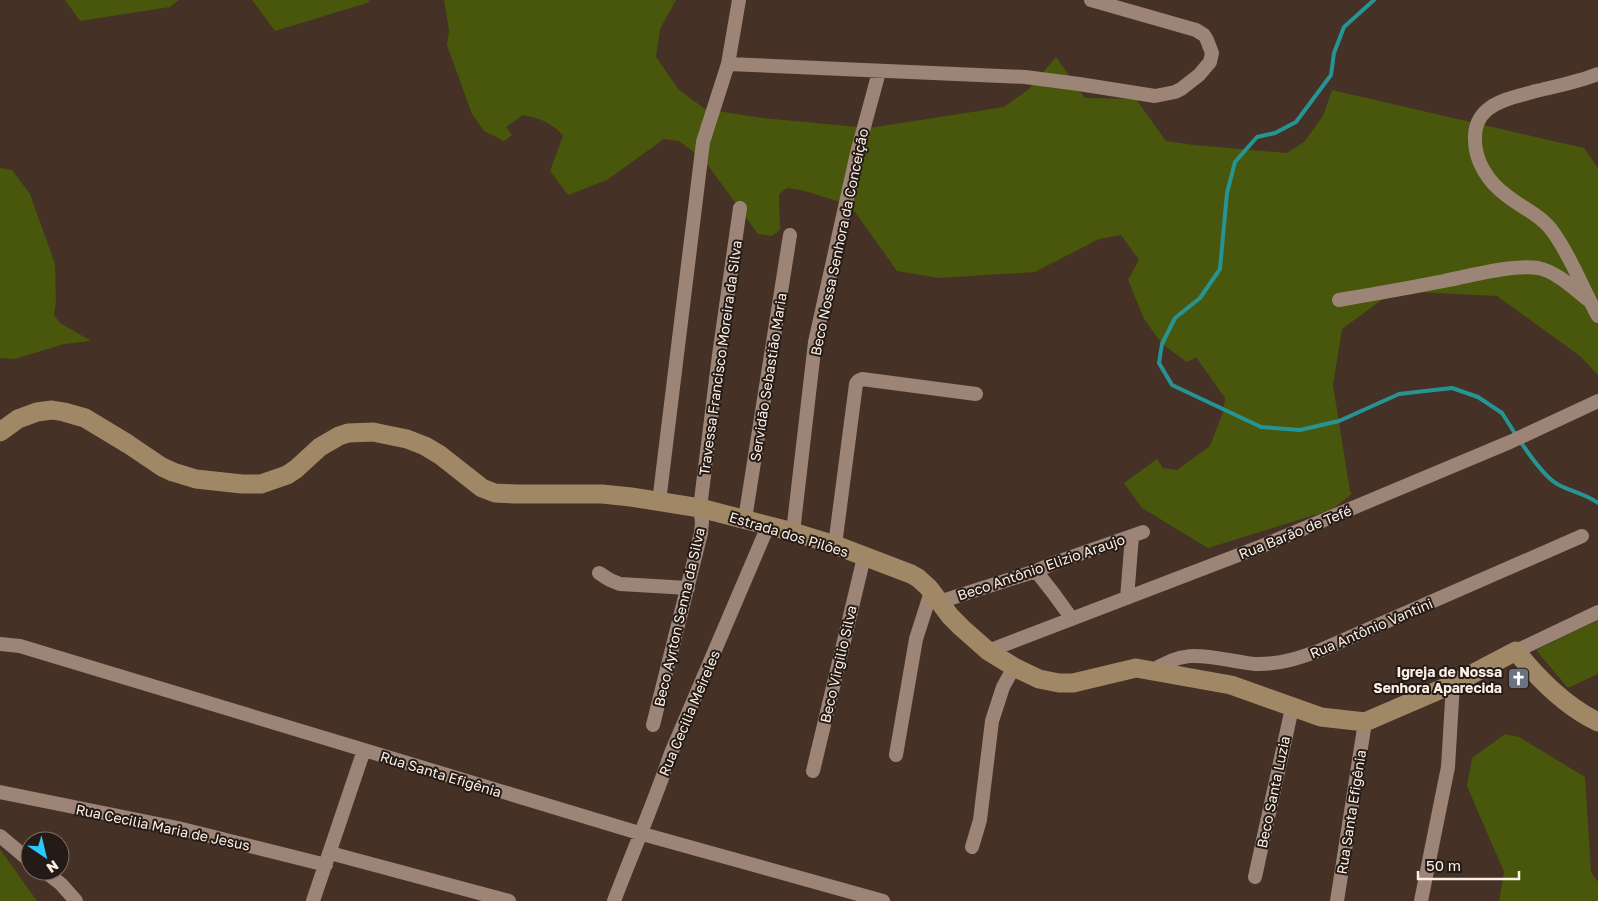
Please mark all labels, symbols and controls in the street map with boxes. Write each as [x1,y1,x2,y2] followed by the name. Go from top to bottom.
[807,127,871,357] street label: Beco Nossa Senhora da Conceição
[695,239,745,477] street label: Travessa Francisco Moreira da Silva
[746,292,790,462] street label: Servidão Sebastião Maria
[1236,502,1354,562] street label: Rua Barão de Tefé
[727,508,851,560] street label: Estrada dos Pilões
[650,526,708,708] street label: Beco Ayrton Senna da Silva
[955,530,1127,604] street label: Beco Antônio Elizio Araujo
[1307,594,1435,662] street label: Rua Antônio Vantini
[816,604,860,724] street label: Beco Virgilio Silva
[655,648,723,778] street label: Rua Cecilia Meireles
[1373,663,1502,696] place label: Igreja de Nossa Senhora Aparecida
[1506,667,1530,691] church icon: Igreja de Nossa Senhora Aparecida
[1253,734,1293,850] street label: Beco Santa Luzia
[378,747,504,801] street label: Rua Santa Efigênia
[1333,749,1369,875] street label: Rua Santa Efigênia
[74,800,252,854] street label: Rua Cecilia Maria de Jesus
[20,831,70,881] north arrow
[1418,848,1519,880] scale bar
[1426,856,1461,874] text: 50 m
[44,857,62,877] text: N

